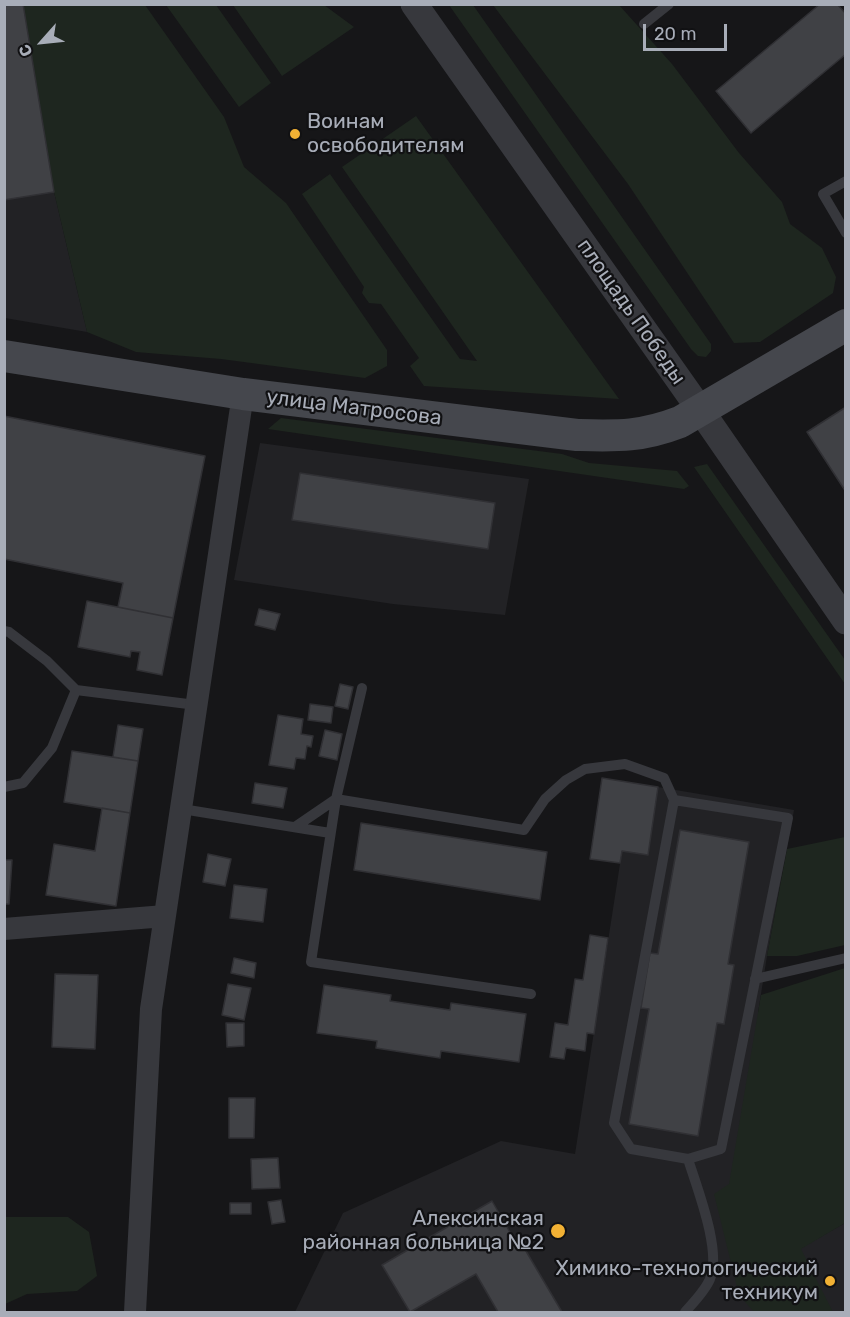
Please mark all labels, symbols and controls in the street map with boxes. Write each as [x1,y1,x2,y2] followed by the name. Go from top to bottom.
[12,12,72,72] north arrow
[646,12,730,50] scale bar
[654,23,696,45] text: 20 m
[15,41,37,60] text: С
[307,109,464,159] place label: Воинам освободителям
[288,127,302,141] marker: Воинам освободителям
[571,234,691,390] street label: площадь Победы
[265,385,443,431] street label: улица Матросова
[303,1206,544,1256] place label: Алексинская районная больница №2
[549,1222,567,1240] marker: Алексинская районная больница №2
[556,1256,818,1306] place label: Химико-технологический техникум
[823,1274,837,1288] marker: Химико-технологический техникум

